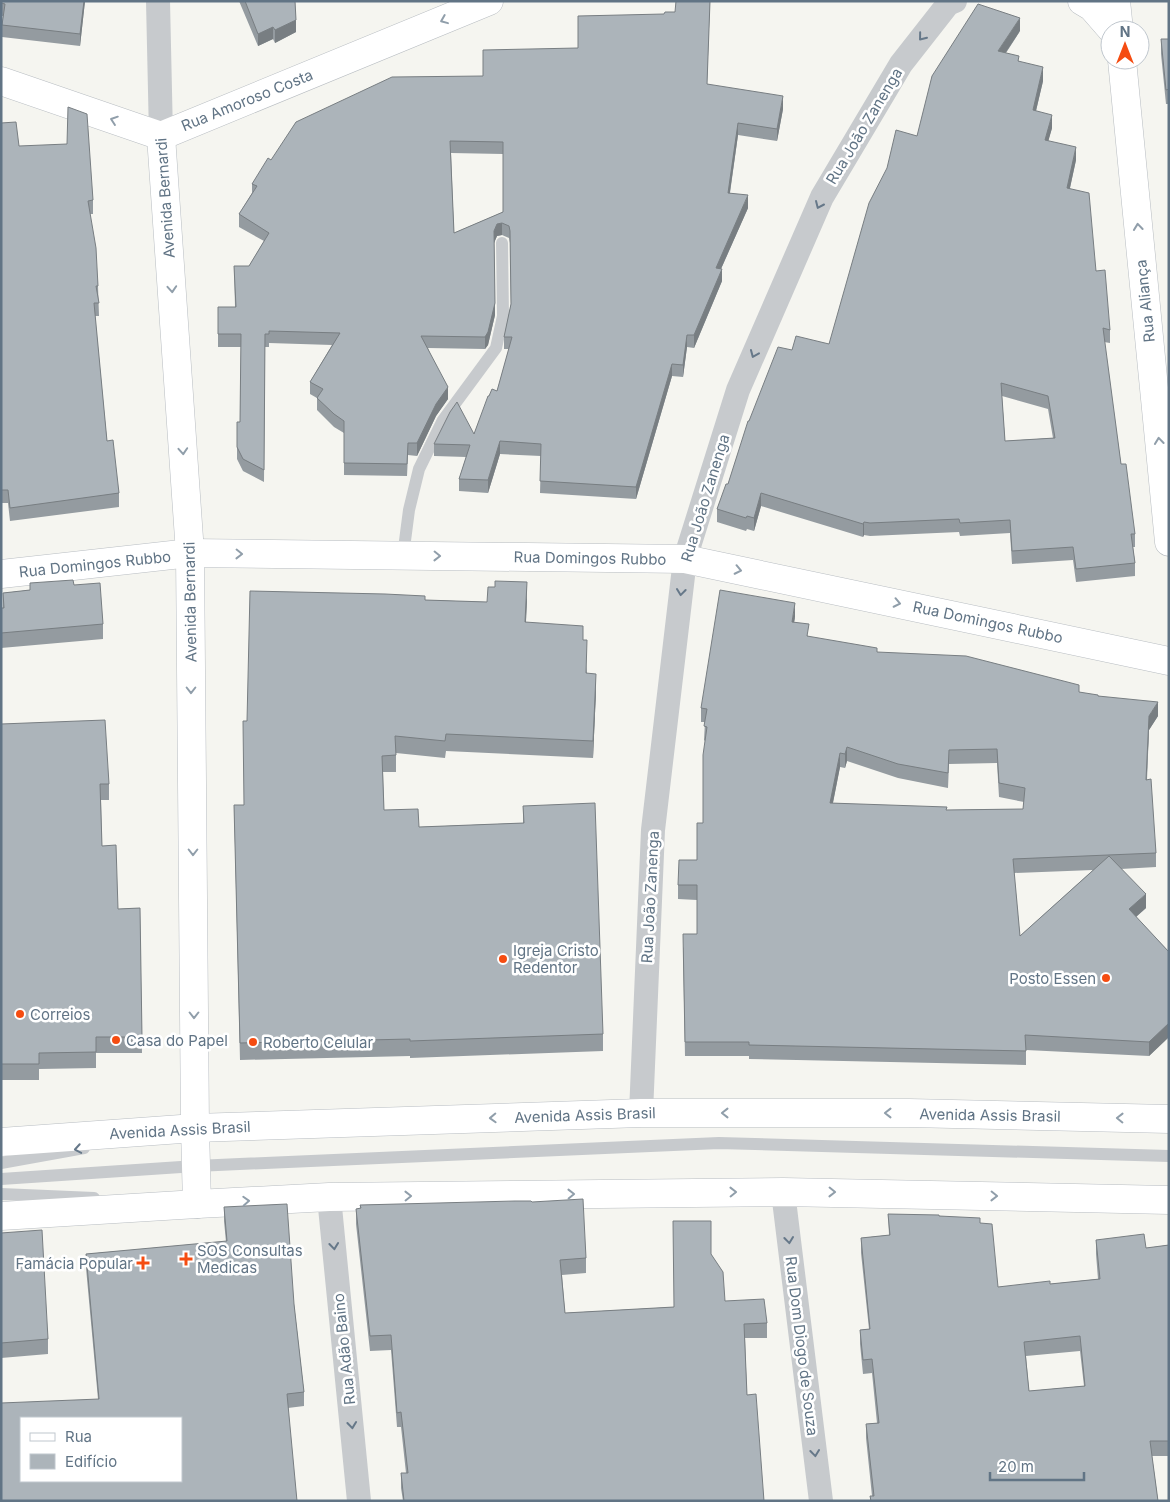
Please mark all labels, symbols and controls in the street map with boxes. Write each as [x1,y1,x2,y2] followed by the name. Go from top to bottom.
[440,13,449,24] one-way arrow
[1100,20,1150,70] north arrow
[1120,23,1130,40] text: N
[920,31,928,40] one-way arrow
[822,64,906,188] street label: Rua João Zanenga
[178,65,316,135] street label: Rua Amoroso Costa
[111,116,119,126] one-way arrow
[151,137,179,259] street label: Avenida Bernardi
[814,200,825,209] one-way arrow
[1133,223,1144,231] one-way arrow
[1131,259,1159,343] street label: Rua Aliança
[166,285,177,293] one-way arrow
[749,349,760,358] one-way arrow
[677,432,733,564] street label: Rua João Zanenga
[1154,437,1165,445] one-way arrow
[178,447,189,455] one-way arrow
[179,542,201,662] street label: Avenida Bernardi
[18,547,172,581] street label: Rua Domingos Rubbo
[513,547,667,569] street label: Rua Domingos Rubbo
[236,549,243,559] one-way arrow
[433,551,441,561] one-way arrow
[734,564,742,575] one-way arrow
[676,588,687,596] one-way arrow
[893,597,901,608] one-way arrow
[911,597,1065,647] street label: Rua Domingos Rubbo
[186,686,197,694] one-way arrow
[637,830,663,964] street label: Rua João Zanenga
[188,848,198,856] one-way arrow
[513,941,599,977] place label: Igreja Cristo Redentor
[497,953,509,965] marker: Igreja Cristo Redentor
[1009,969,1096,988] place label: Posto Essen
[1100,972,1112,984] marker: Posto Essen
[30,1005,91,1024] place label: Correios
[14,1008,26,1020] marker: Correios
[189,1011,199,1019] one-way arrow
[126,1031,228,1050] place label: Casa do Papel
[263,1033,373,1052] place label: Roberto Celular
[110,1034,122,1046] marker: Casa do Papel
[247,1036,259,1048] marker: Roberto Celular
[514,1103,656,1127] street label: Avenida Assis Brasil
[919,1104,1061,1126] street label: Avenida Assis Brasil
[721,1108,728,1118] one-way arrow
[883,1108,891,1118] one-way arrow
[488,1113,496,1123] one-way arrow
[1116,1113,1124,1124] one-way arrow
[109,1117,251,1143] street label: Avenida Assis Brasil
[73,1144,82,1154] one-way arrow
[730,1187,738,1197] one-way arrow
[828,1187,836,1198] one-way arrow
[568,1189,575,1199] one-way arrow
[405,1191,413,1201] one-way arrow
[990,1191,998,1201] one-way arrow
[242,1196,250,1207] one-way arrow
[783,1236,794,1244] one-way arrow
[197,1241,303,1277] place label: SOS Consultas Medicas
[328,1242,339,1250] one-way arrow
[179,1252,193,1266] marker: SOS Consultas Medicas
[15,1254,133,1273] place label: Famácia Popular
[782,1255,822,1437] street label: Rua Dom Diogo de Souza
[137,1257,149,1269] marker: Famácia Popular
[329,1292,359,1406] street label: Rua Adão Baino
[20,1417,182,1482] legend
[346,1421,357,1429] one-way arrow
[65,1427,92,1446] text: Rua
[809,1450,820,1458] one-way arrow
[990,1450,1084,1482] scale bar
[65,1452,117,1471] text: Edifício
[998,1457,1034,1476] text: 20 m

